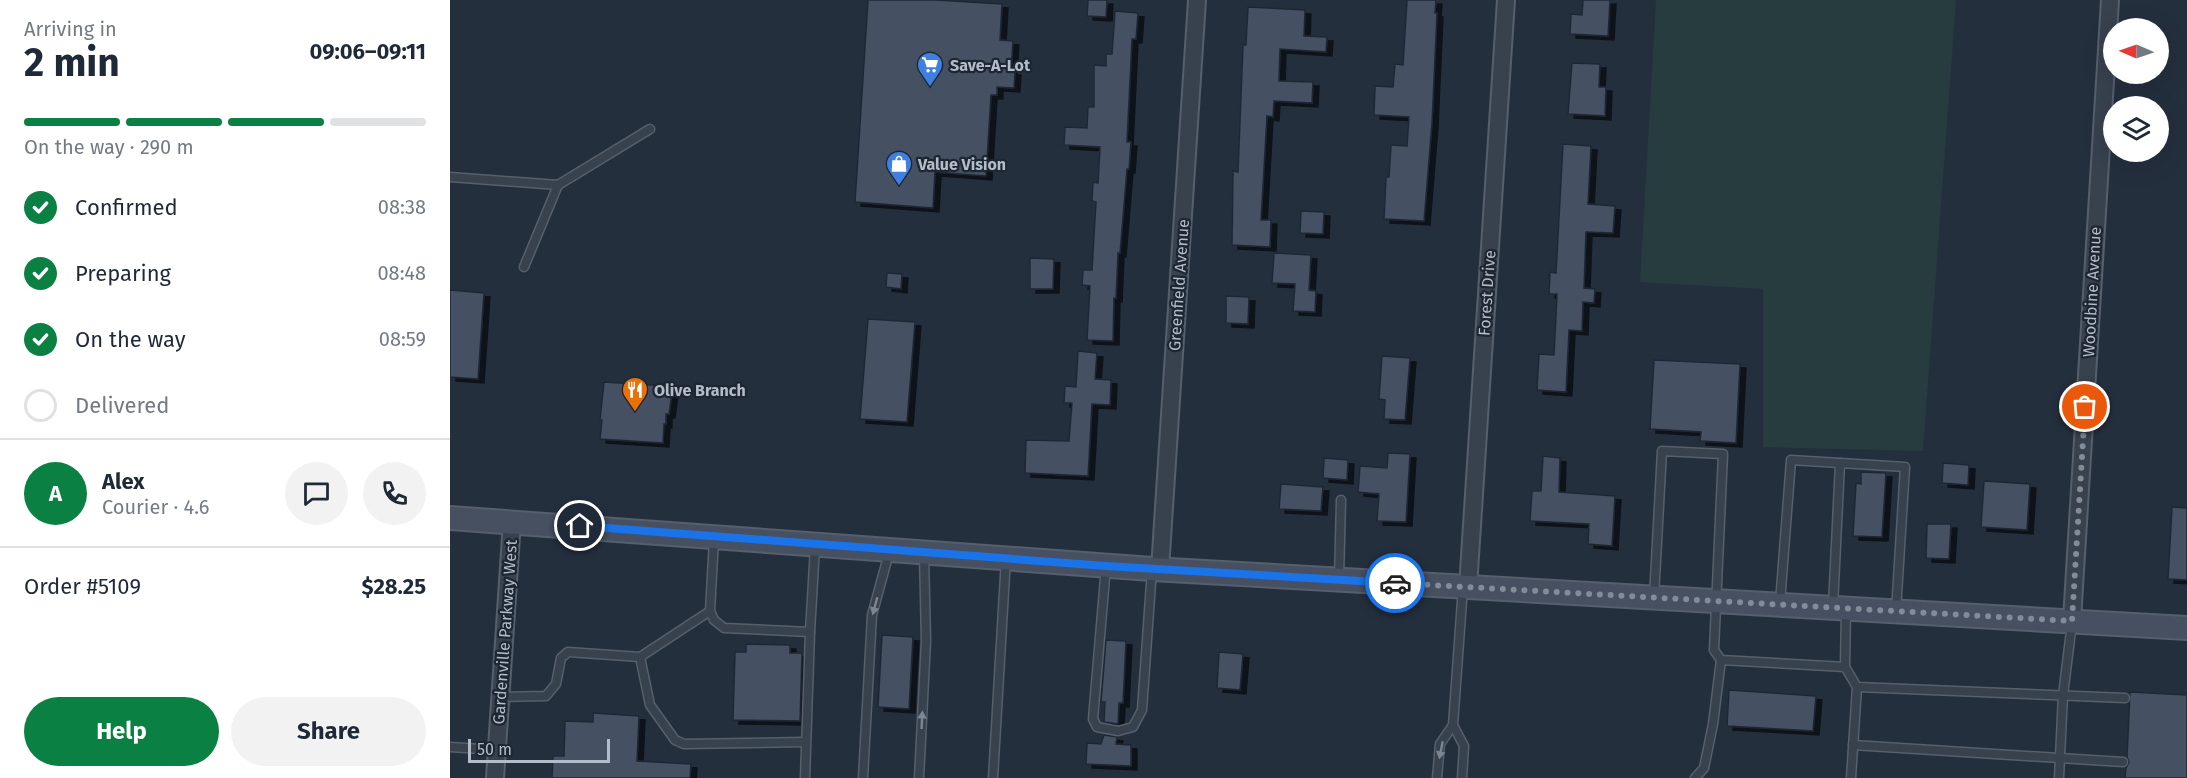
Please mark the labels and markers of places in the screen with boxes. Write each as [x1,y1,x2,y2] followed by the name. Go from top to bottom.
[915,50,945,88] supermarket icon: Save-A-Lot
[950,56,1031,75] place label: Save-A-Lot
[884,149,914,187] shop icon: Value Vision
[917,155,1006,174] place label: Value Vision
[620,375,650,413] restaurant icon: Olive Branch
[654,381,746,400] place label: Olive Branch
[2059,381,2110,432] pin
[554,500,605,551] pin

